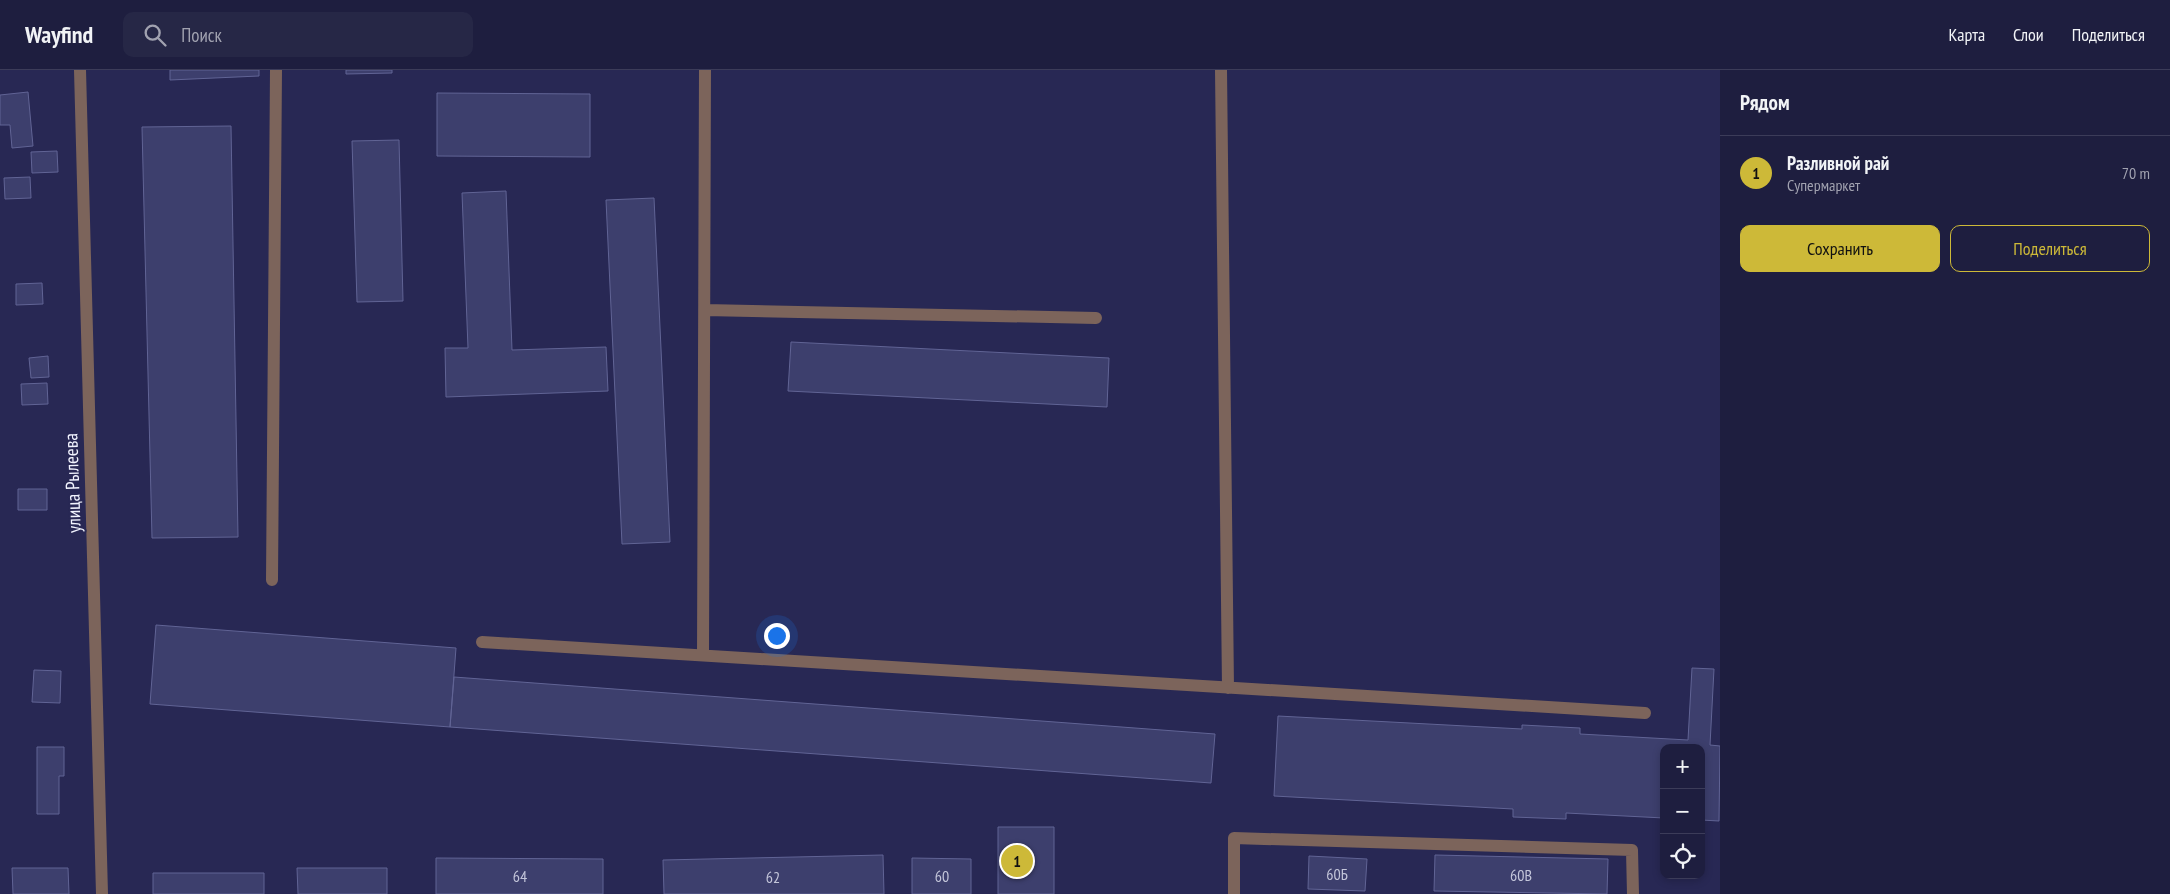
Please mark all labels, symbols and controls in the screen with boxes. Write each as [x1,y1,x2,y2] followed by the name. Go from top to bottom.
[123,12,473,57] search box
[25,19,93,50] text: Wayfind
[141,21,169,49] icon: search
[181,23,222,47] text: Поиск
[1948,23,1985,46] text: Карта
[2013,23,2044,46] text: Слои
[2072,23,2145,46] text: Поделиться
[1740,89,1790,116] text: Рядом
[1787,151,1889,175] text: Разливной рай
[1752,163,1760,183] text: 1
[2122,163,2150,183] text: 70 m
[1787,175,1860,195] text: Супермаркет
[1740,225,1940,272] button: Сохранить
[1950,225,2150,272] button: Поделиться
[58,433,86,533] street label: улица Рылеева
[764,623,790,649] your location
[1660,744,1705,879] map controls
[1660,744,1705,789] button: +
[1660,789,1705,834] button: −
[1660,834,1705,879] button: locate
[1001,842,1033,880] pin: 1
[1326,864,1348,884] house number: 60Б
[1510,865,1532,885] house number: 60В
[513,866,527,886] house number: 64
[935,866,949,886] house number: 60
[766,867,780,887] house number: 62

